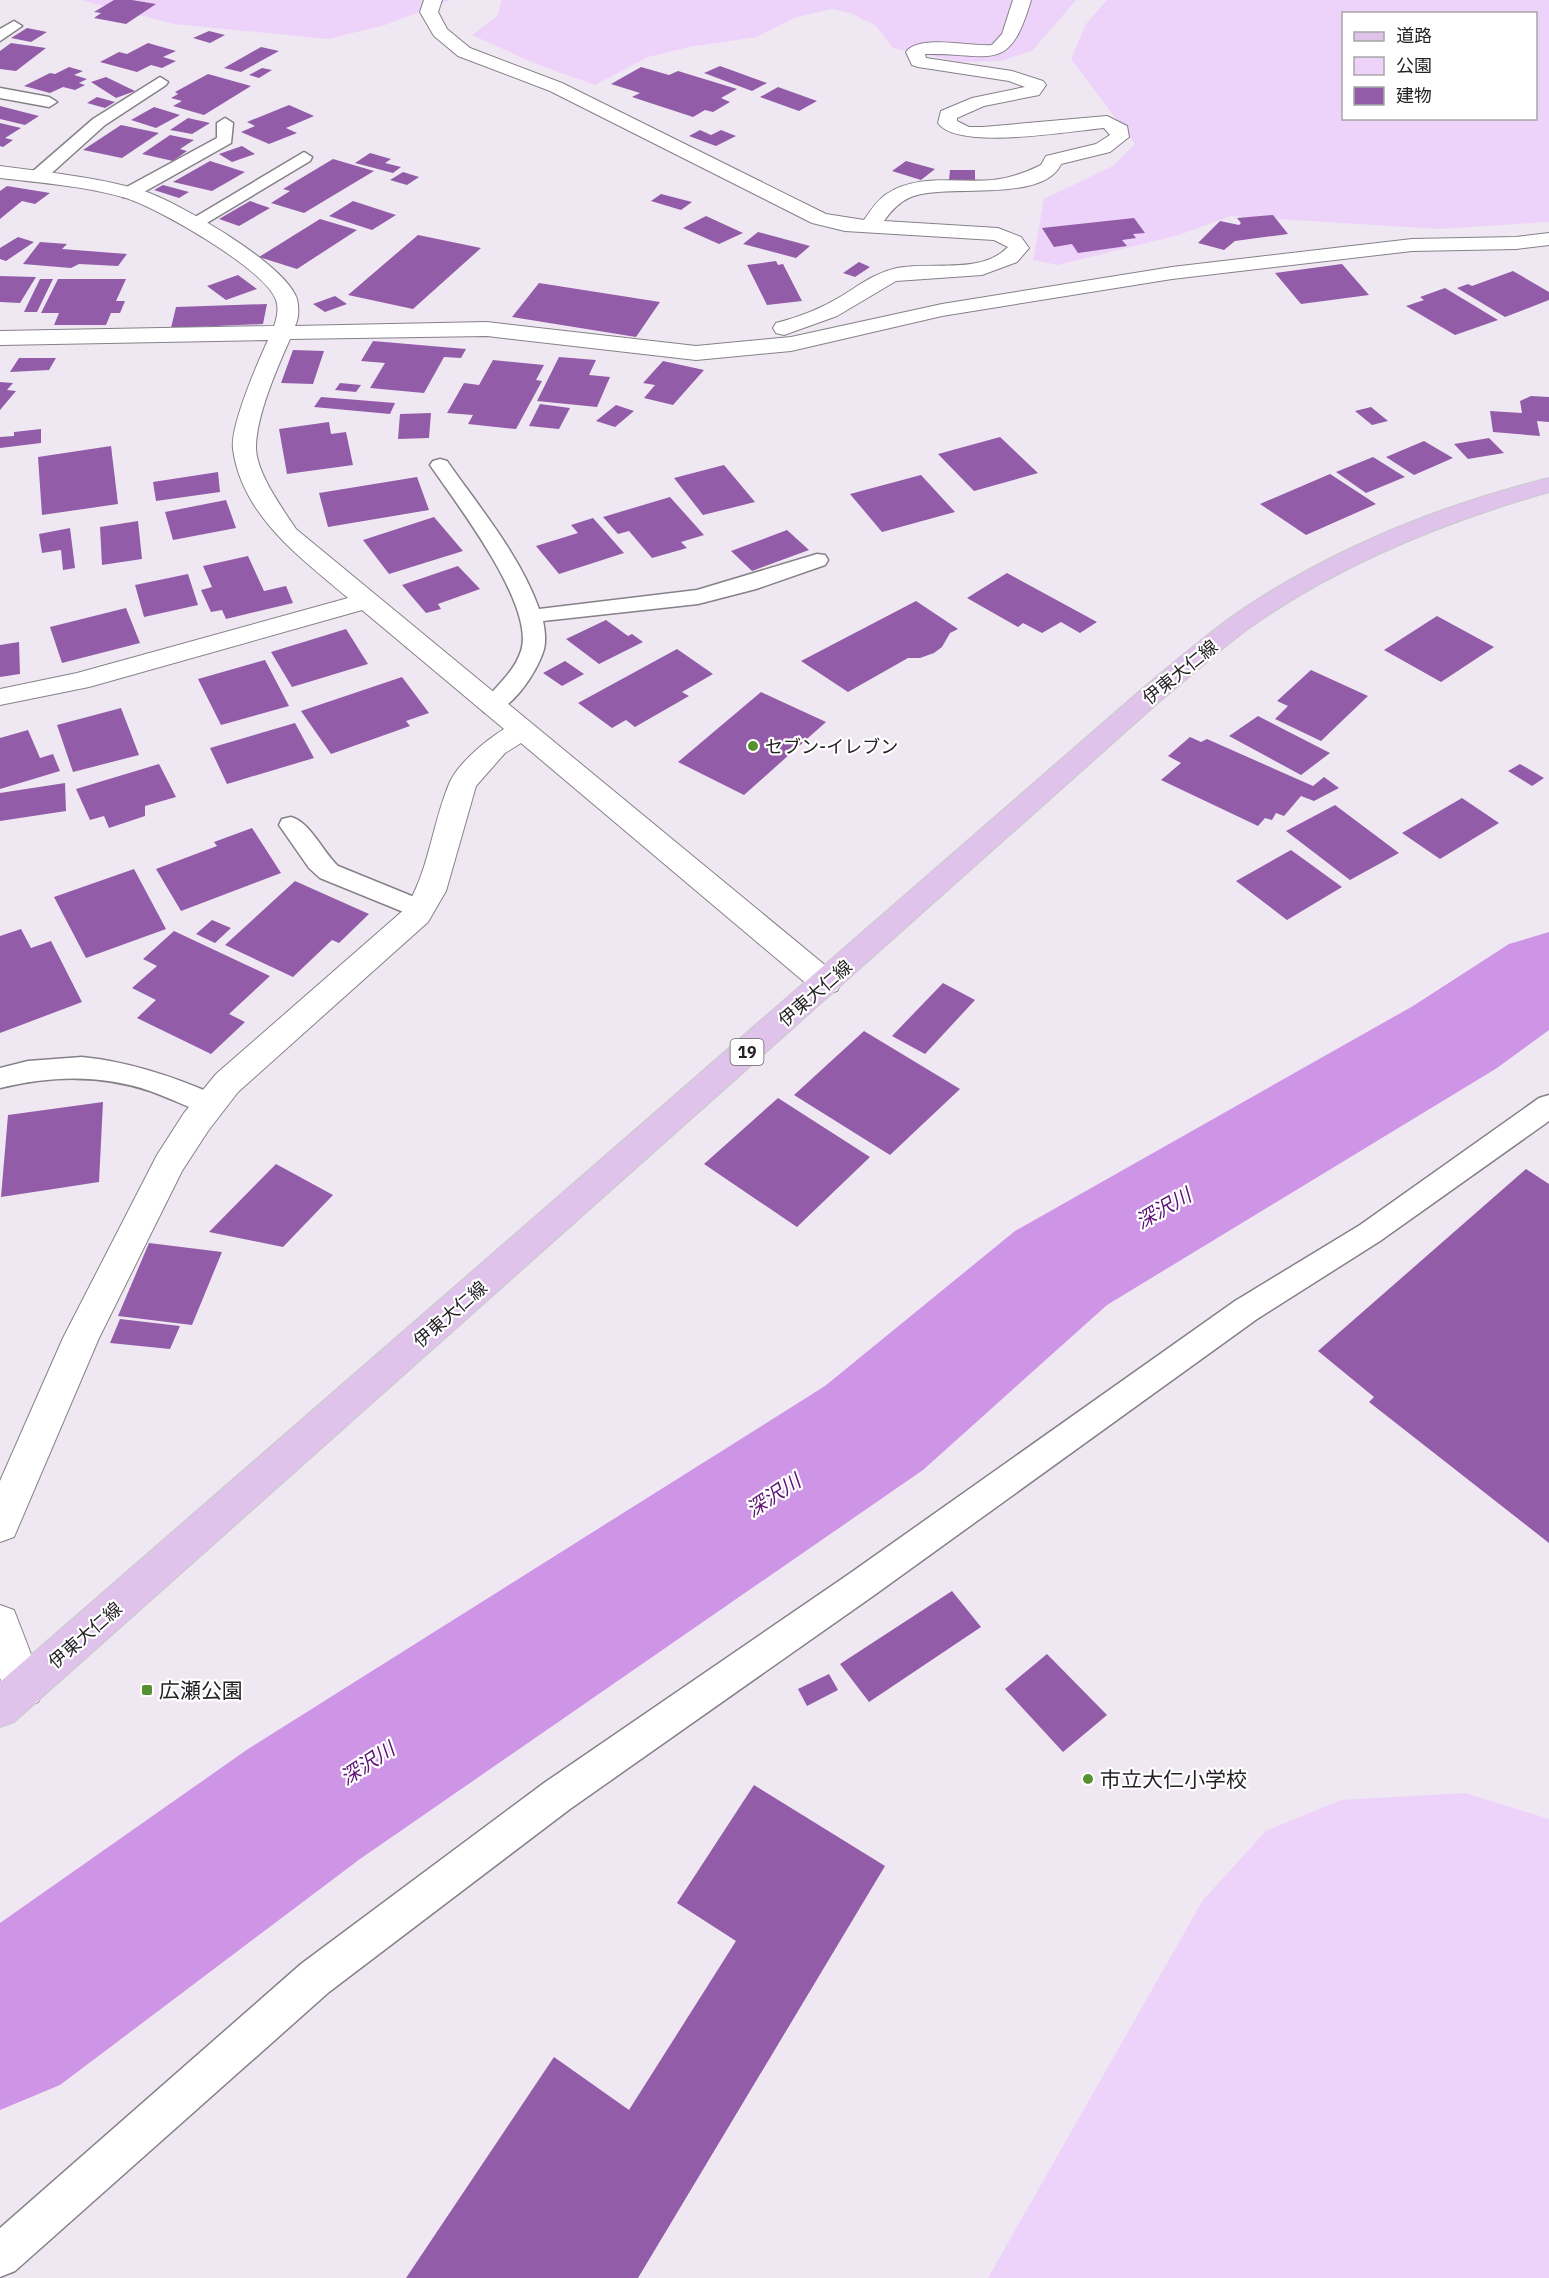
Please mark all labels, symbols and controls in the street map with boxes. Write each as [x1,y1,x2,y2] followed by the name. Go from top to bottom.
[1342,12,1537,120] legend
[1396,24,1432,47] text: 道路
[1396,54,1432,77] text: 公園
[1396,84,1432,107] text: 建物
[1138,635,1222,709] street label: 伊東大仁線
[765,735,898,758] place label: セブン-イレブン
[746,739,760,753] marker: セブン-イレブン
[773,955,857,1031] street label: 伊東大仁線
[730,1039,764,1065] road number: 19
[1130,1180,1197,1235] water label: 深沢川
[408,1276,492,1352] street label: 伊東大仁線
[740,1466,807,1523] water label: 深沢川
[43,1597,127,1673] street label: 伊東大仁線
[159,1676,243,1704] place label: 広瀬公園
[140,1683,154,1697] marker: 広瀬公園
[334,1734,401,1791] water label: 深沢川
[1100,1765,1247,1793] place label: 市立大仁小学校
[1081,1772,1095,1786] marker: 市立大仁小学校

